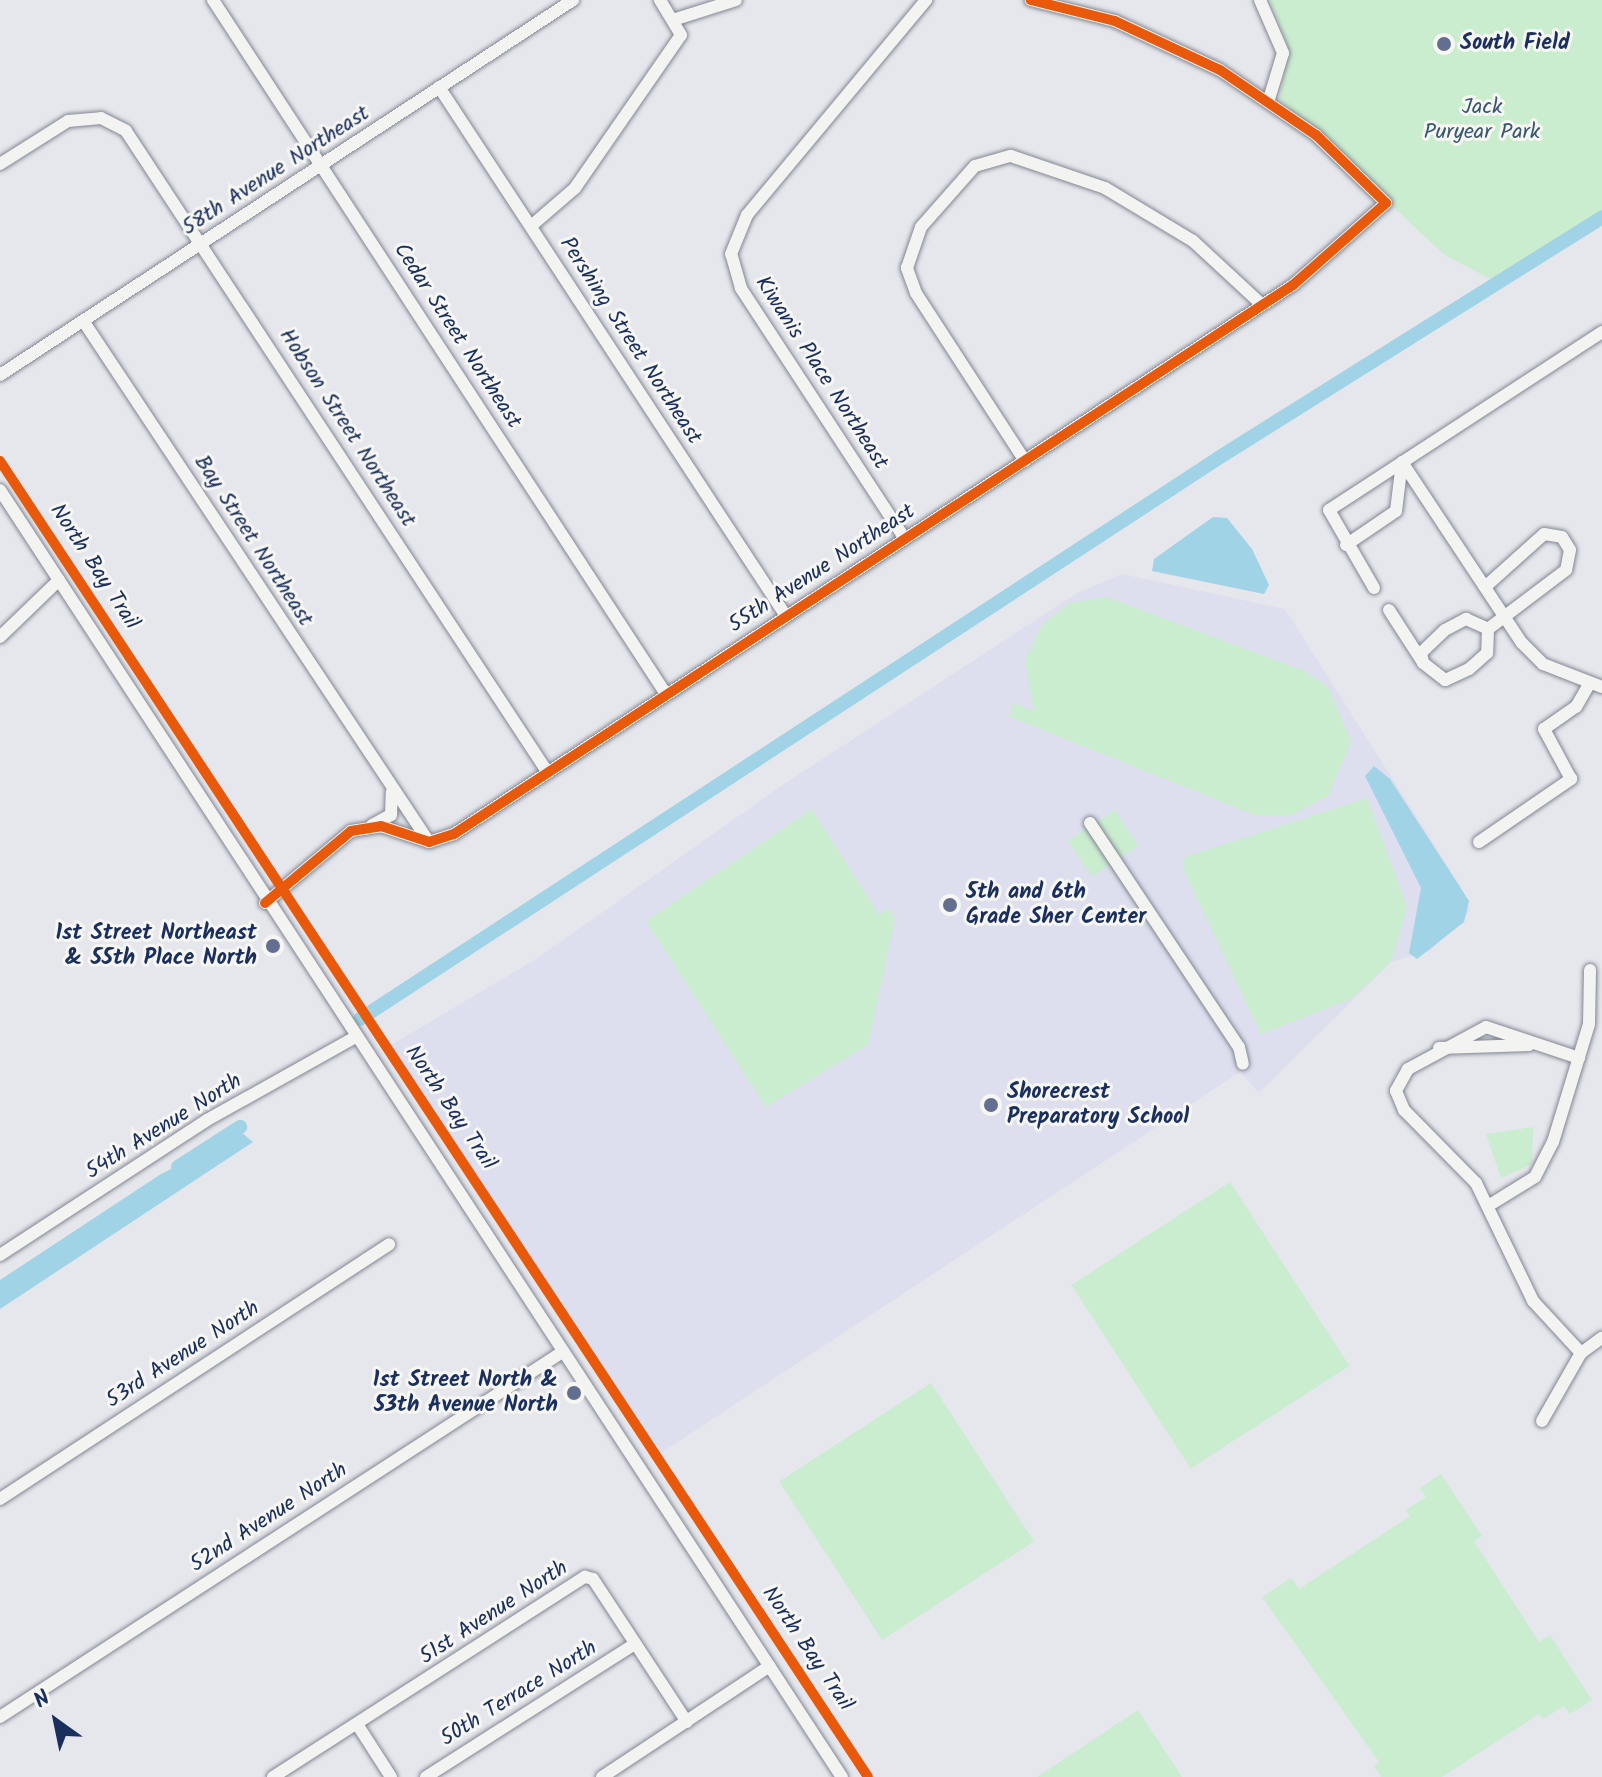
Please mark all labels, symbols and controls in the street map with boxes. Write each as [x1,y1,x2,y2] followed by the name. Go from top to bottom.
[1460,31,1570,57] place label: South Field
[1435,35,1453,53] marker: South Field
[1424,94,1540,146] park label: Jack Puryear Park
[177,100,375,242] street label: 58th Avenue Northeast
[553,232,707,450] street label: Pershing Street Northeast
[387,238,527,434] street label: Cedar Street Northeast
[749,271,893,475] street label: Kiwanis Place Northeast
[273,324,421,532] street label: Hobson Street Northeast
[188,451,318,631] street label: Bay Street Northeast
[44,499,144,635] street label: North Bay Trail
[724,499,920,639] street label: 55th Avenue Northeast
[966,879,1146,930] place label: 5th and 6th Grade Sher Center
[941,896,959,914] marker: 5th and 6th Grade Sher Center
[55,920,257,972] place label: 1st Street Northeast & 55th Place North
[264,937,282,955] marker: 1st Street Northeast & 55th Place North
[399,1041,501,1175] street label: North Bay Trail
[81,1068,247,1186] street label: 54th Avenue North
[1007,1079,1189,1130] place label: Shorecrest Preparatory School
[982,1096,1000,1114] marker: Shorecrest Preparatory School
[101,1296,265,1414] street label: 53rd Avenue North
[373,1367,558,1418] place label: 1st Street North & 53th Avenue North
[565,1384,583,1402] marker: 1st Street North & 53th Avenue North
[185,1457,353,1579] street label: 52nd Avenue North
[415,1555,573,1671] street label: 51st Avenue North
[756,1582,858,1716] street label: North Bay Trail
[436,1635,602,1753] street label: 50th Terrace North
[16,1681,96,1761] north arrow
[27,1682,58,1719] text: N

